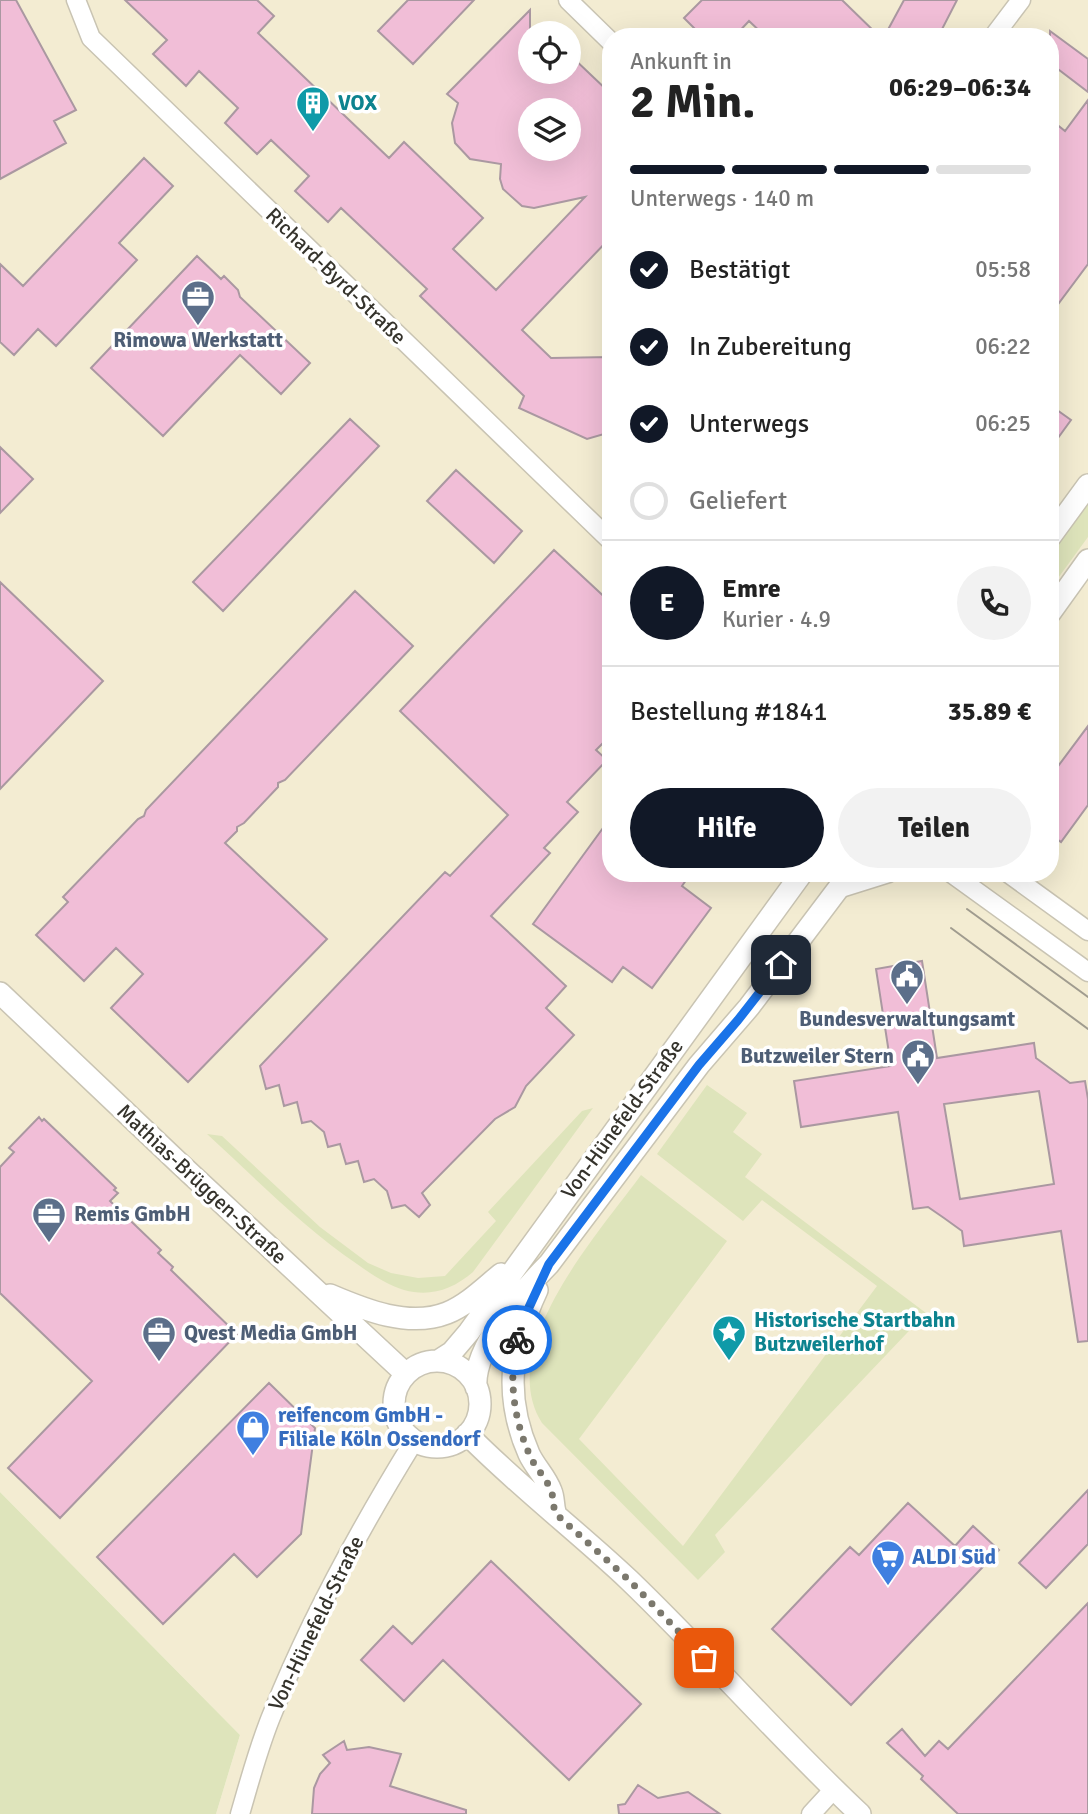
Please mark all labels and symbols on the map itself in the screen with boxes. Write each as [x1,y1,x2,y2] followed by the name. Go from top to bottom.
[294,84,332,133] building icon: VOX
[338,90,377,116] place label: VOX
[260,202,412,350] street label: Richard-Byrd-Straße
[179,278,217,327] office icon: Rimowa Werkstatt
[113,327,283,353] place label: Rimowa Werkstatt
[751,935,811,995] pin
[888,957,926,1006] public building icon: Bundesverwaltungsamt
[799,1006,1015,1032] place label: Bundesverwaltungsamt
[555,1034,689,1204] street label: Von-Hünefeld-Straße
[899,1037,937,1086] public building icon: Butzweiler Stern
[740,1043,894,1069] place label: Butzweiler Stern
[112,1098,292,1270] street label: Mathias-Brüggen-Straße
[30,1195,68,1244] office icon: Remis GmbH
[74,1201,191,1227] place label: Remis GmbH
[482,1305,552,1375] courier
[754,1307,956,1357] place label: Historische Startbahn Butzweilerhof
[710,1313,748,1362] place icon: Historische Startbahn Butzweilerhof
[140,1314,178,1363] office icon: Qvest Media GmbH
[184,1320,357,1346] place label: Qvest Media GmbH
[278,1402,482,1452] place label: reifencom GmbH - Filiale Köln Ossendorf
[234,1408,272,1457] shop icon: reifencom GmbH - Filiale Köln Ossendorf
[262,1531,370,1715] street label: Von-Hünefeld-Straße
[869,1538,907,1587] supermarket icon: ALDI Süd
[912,1544,996,1570] place label: ALDI Süd
[674,1628,734,1688] pin

